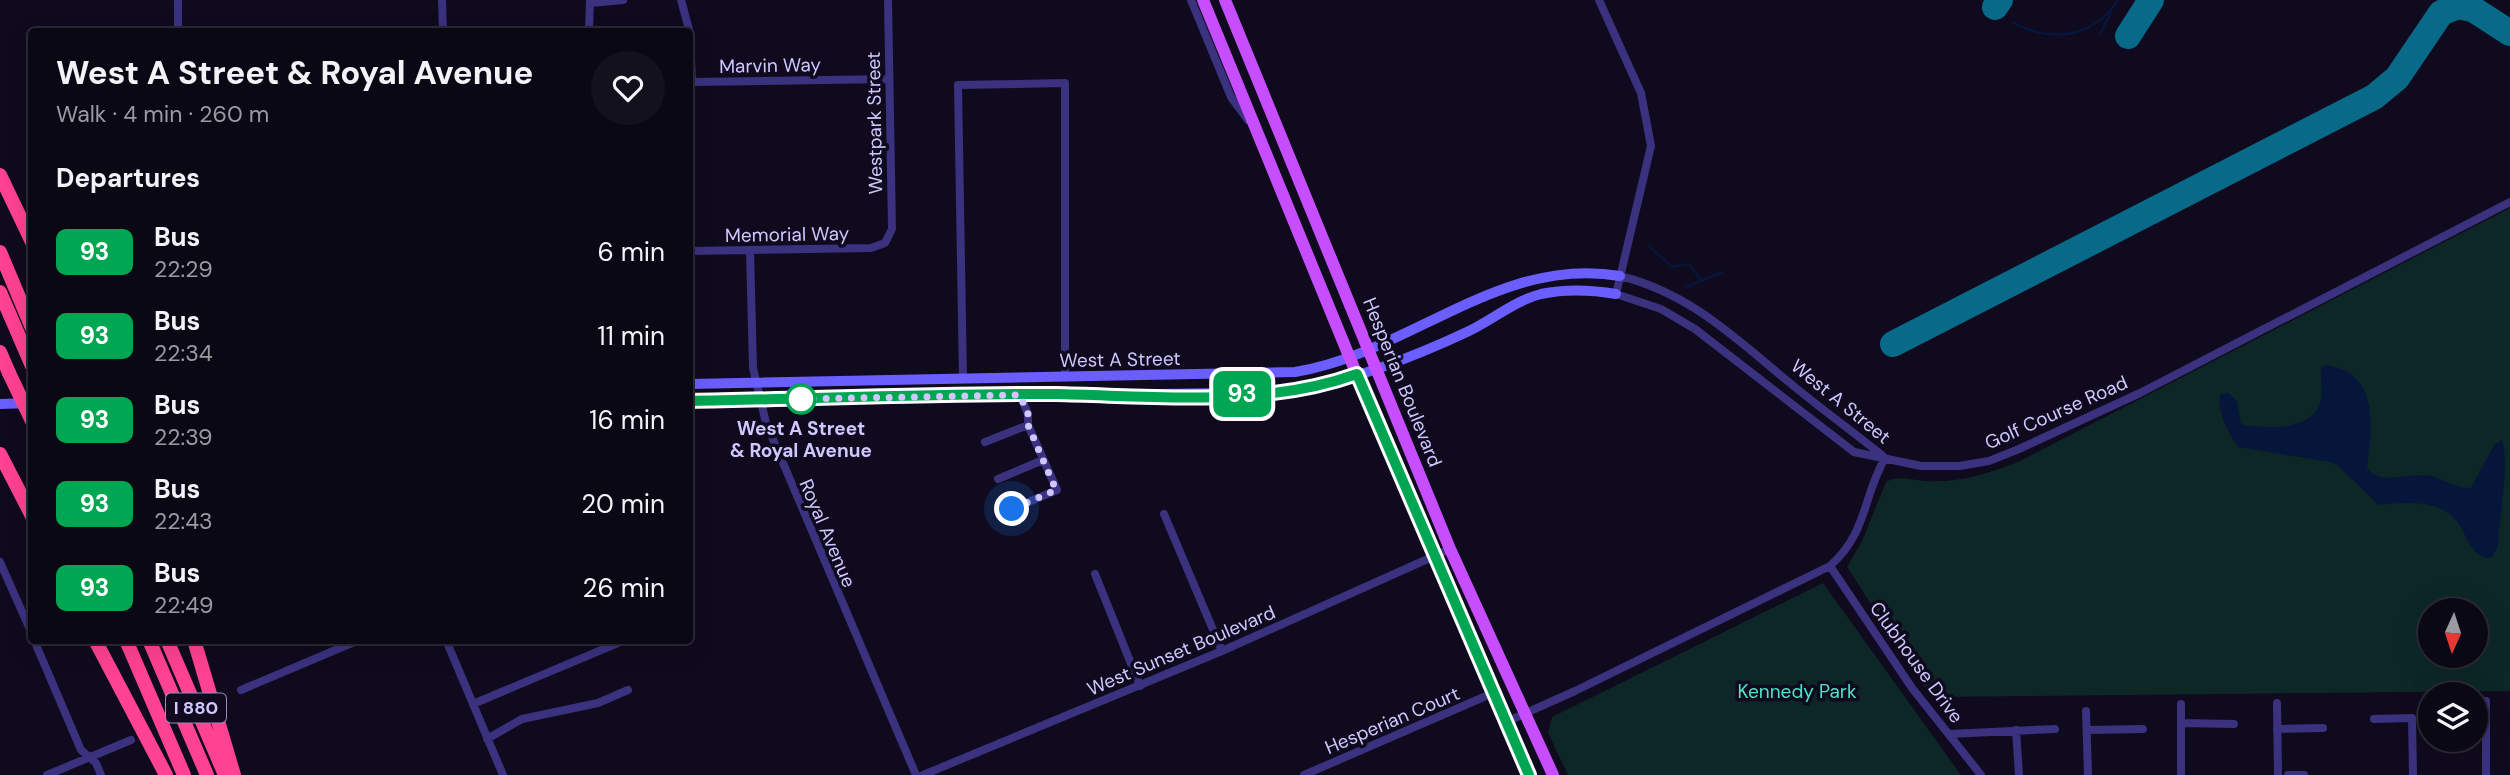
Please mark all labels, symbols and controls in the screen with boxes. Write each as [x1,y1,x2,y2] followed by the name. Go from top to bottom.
[56,51,533,94] text: West A Street & Royal Avenue
[591,51,665,125] button: heart
[719,52,822,79] street label: Marvin Way
[861,52,888,194] street label: Westpark Street
[56,99,269,129] text: Walk · 4 min · 260 m
[56,161,200,195] text: Departures
[154,220,200,254] text: Bus
[725,221,850,248] street label: Memorial Way
[597,235,665,269] text: 6 min
[80,236,109,267] text: 93
[154,254,213,284] text: 22:29
[1357,294,1448,471] street label: Hesperian Boulevard
[154,304,200,338] text: Bus
[598,319,665,353] text: 11 min
[80,320,109,351] text: 93
[154,338,213,368] text: 22:34
[1059,346,1181,373] street label: West A Street
[1786,353,1896,449] street label: West A Street
[1981,370,2132,455] street label: Golf Course Road
[1210,371,1274,417] line badge: 93
[1227,378,1257,409] text: 93
[786,384,816,414] marker: West A Street & Royal Avenue
[154,388,200,422] text: Bus
[589,403,665,437] text: 16 min
[80,404,109,435] text: 93
[730,416,872,463] place label: West A Street & Royal Avenue
[154,422,213,452] text: 22:39
[154,472,200,506] text: Bus
[793,475,862,591] street label: Royal Avenue
[581,487,665,521] text: 20 min
[80,488,109,519] text: 93
[994,491,1029,526] your location
[154,506,213,536] text: 22:43
[154,556,200,590] text: Bus
[582,571,665,605] text: 26 min
[80,572,109,603] text: 93
[154,590,214,620] text: 22:49
[1864,597,1969,728] street label: Clubhouse Drive
[2418,598,2488,668] north arrow
[2418,598,2488,752] map controls
[1083,600,1279,701] street label: West Sunset Boulevard
[1738,679,1857,704] park label: Kennedy Park
[1321,681,1463,760] street label: Hesperian Court
[2418,682,2488,752] button: layers
[166,694,226,722] road number: I 880

